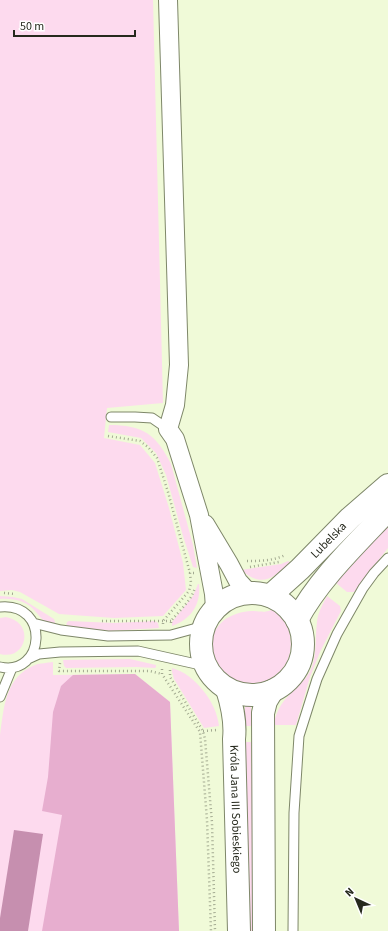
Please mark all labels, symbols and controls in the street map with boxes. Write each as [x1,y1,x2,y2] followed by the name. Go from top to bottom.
[14,12,135,38] scale bar
[20,18,44,35] text: 50 m
[307,518,350,562] street label: Lubelska
[226,745,246,874] street label: Króla Jana III Sobieskiego
[336,879,376,919] north arrow
[342,884,357,900] text: N

